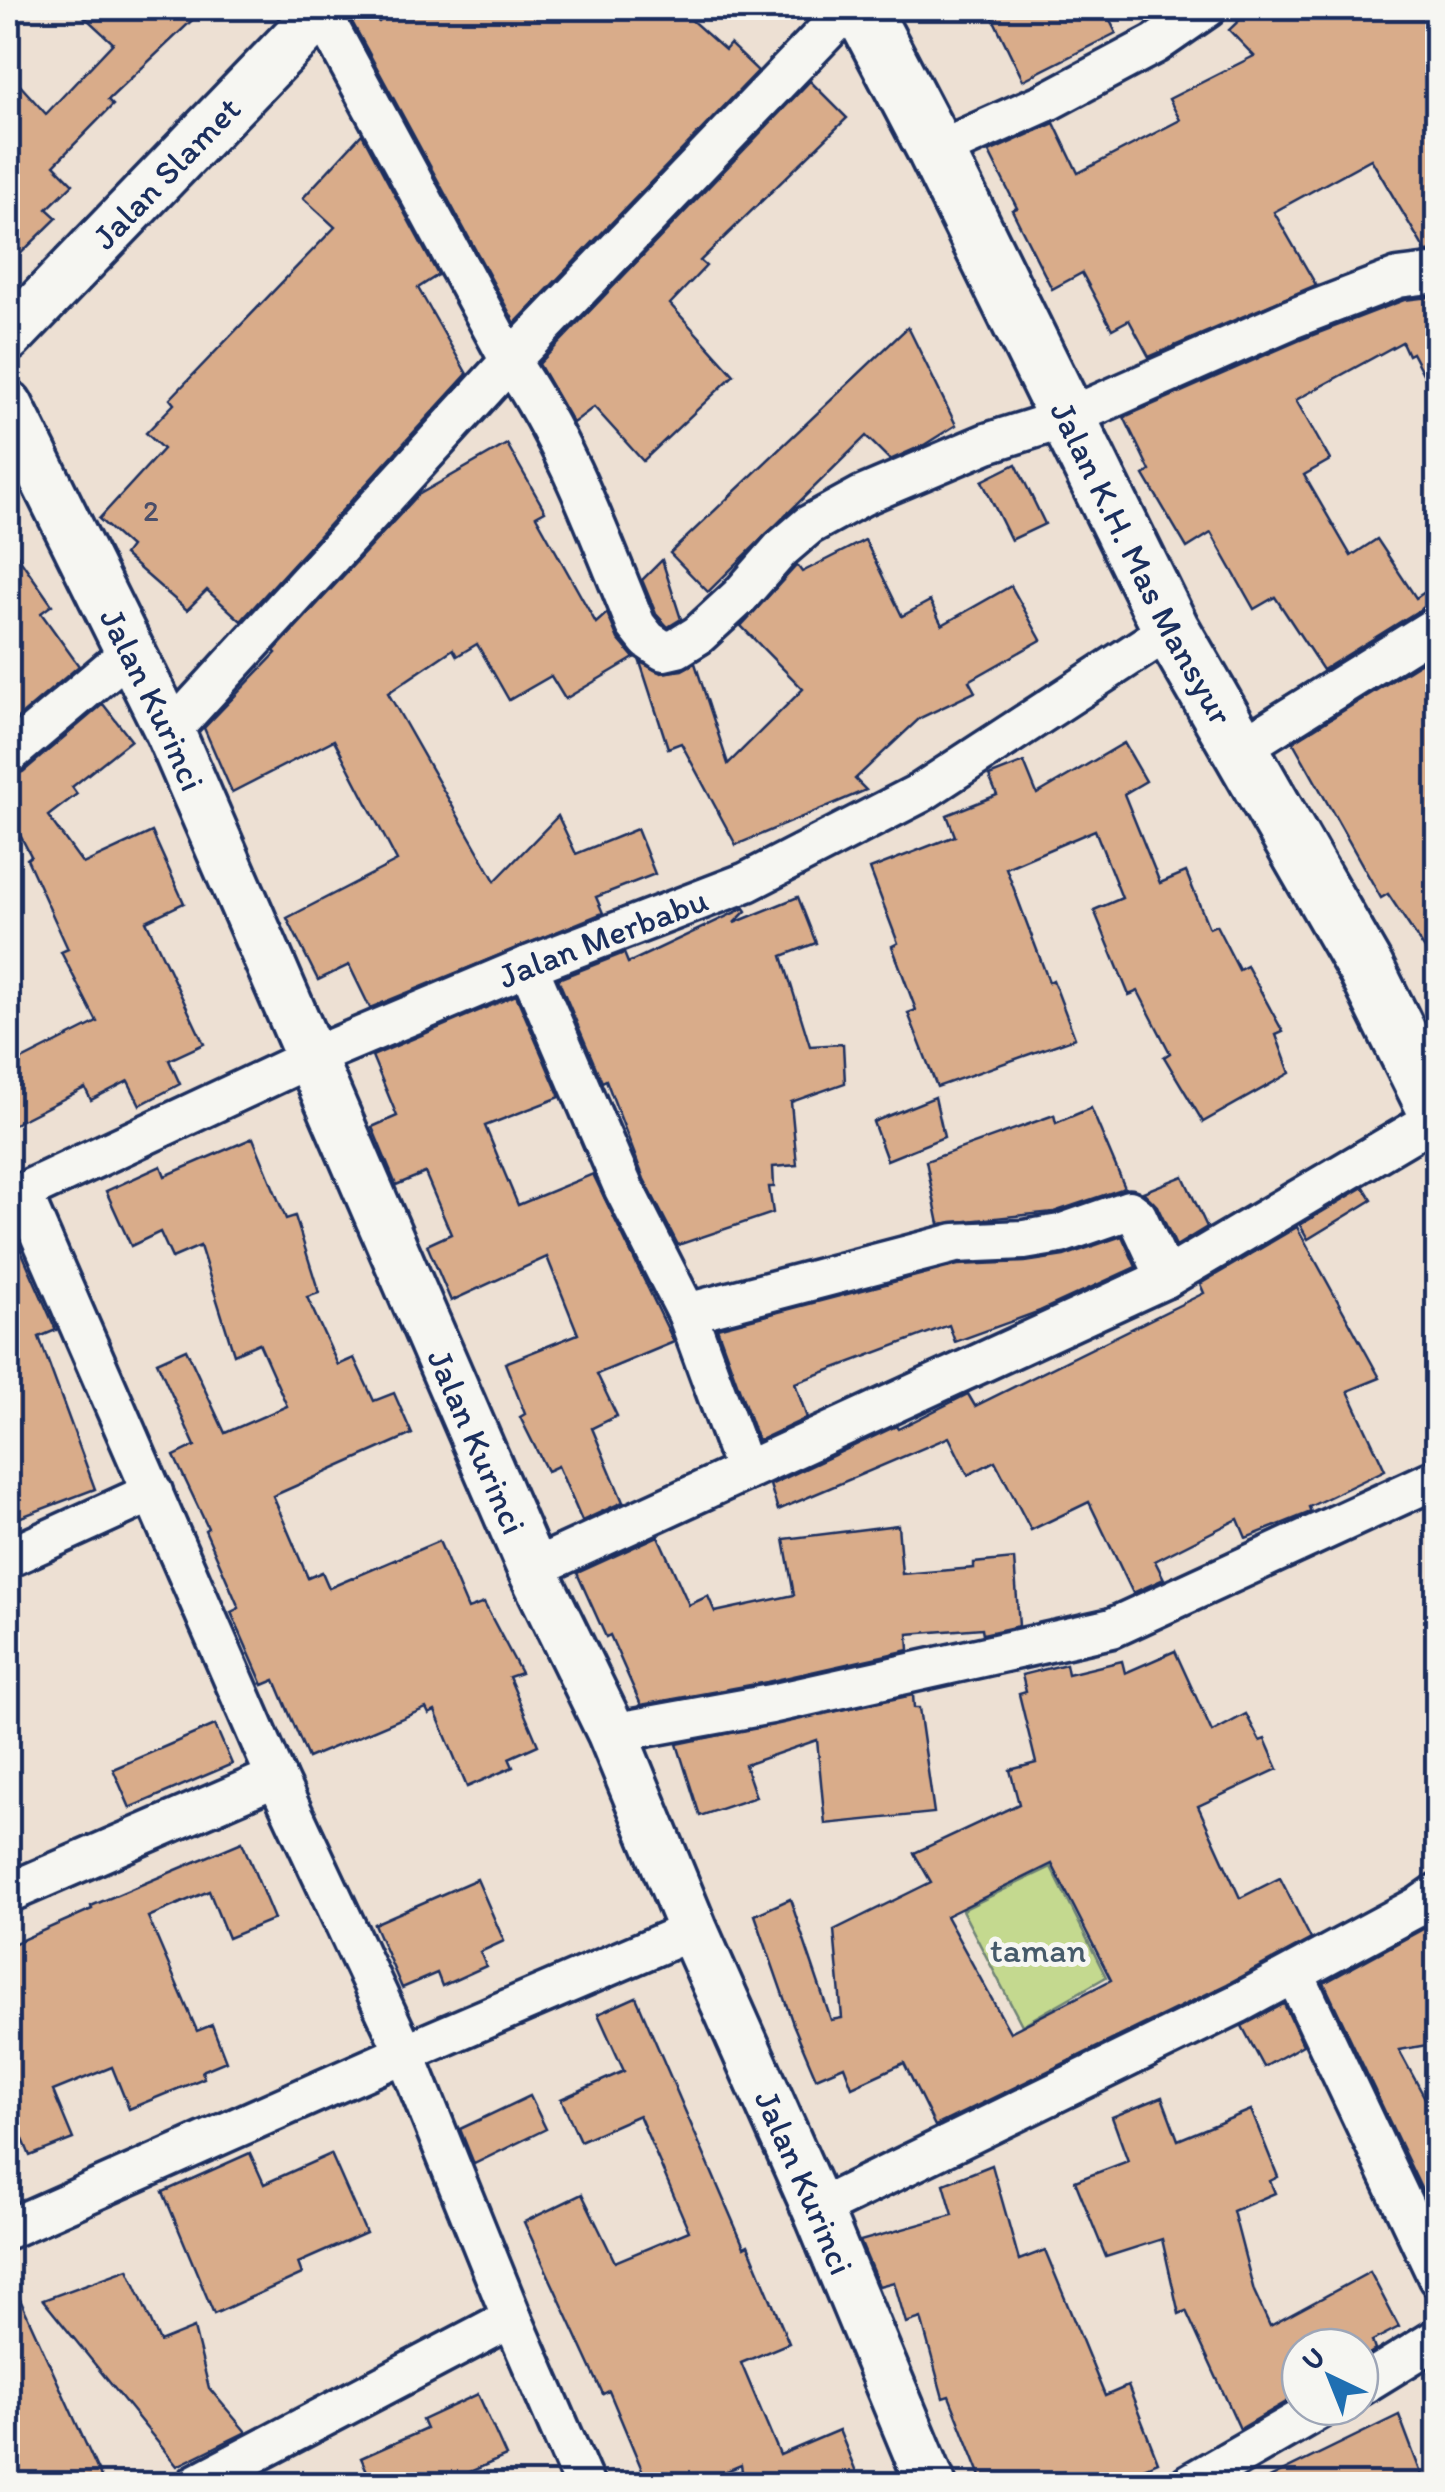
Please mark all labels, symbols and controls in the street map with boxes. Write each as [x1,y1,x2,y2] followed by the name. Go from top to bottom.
[83,88,249,258] street label: Jalan Slamet
[1041,394,1242,732] street label: Jalan K.H. Mas Mansyur
[143,492,159,529] house number: 2
[91,601,214,797] street label: Jalan Kurinci
[492,878,714,997] street label: Jalan Merbabu
[418,1343,535,1540] street label: Jalan Kurinci
[990,1929,1086,1971] park label: taman
[746,2083,863,2281] street label: Jalan Kurinci
[1280,2327,1380,2427] north arrow
[1295,2340,1331,2377] text: U

